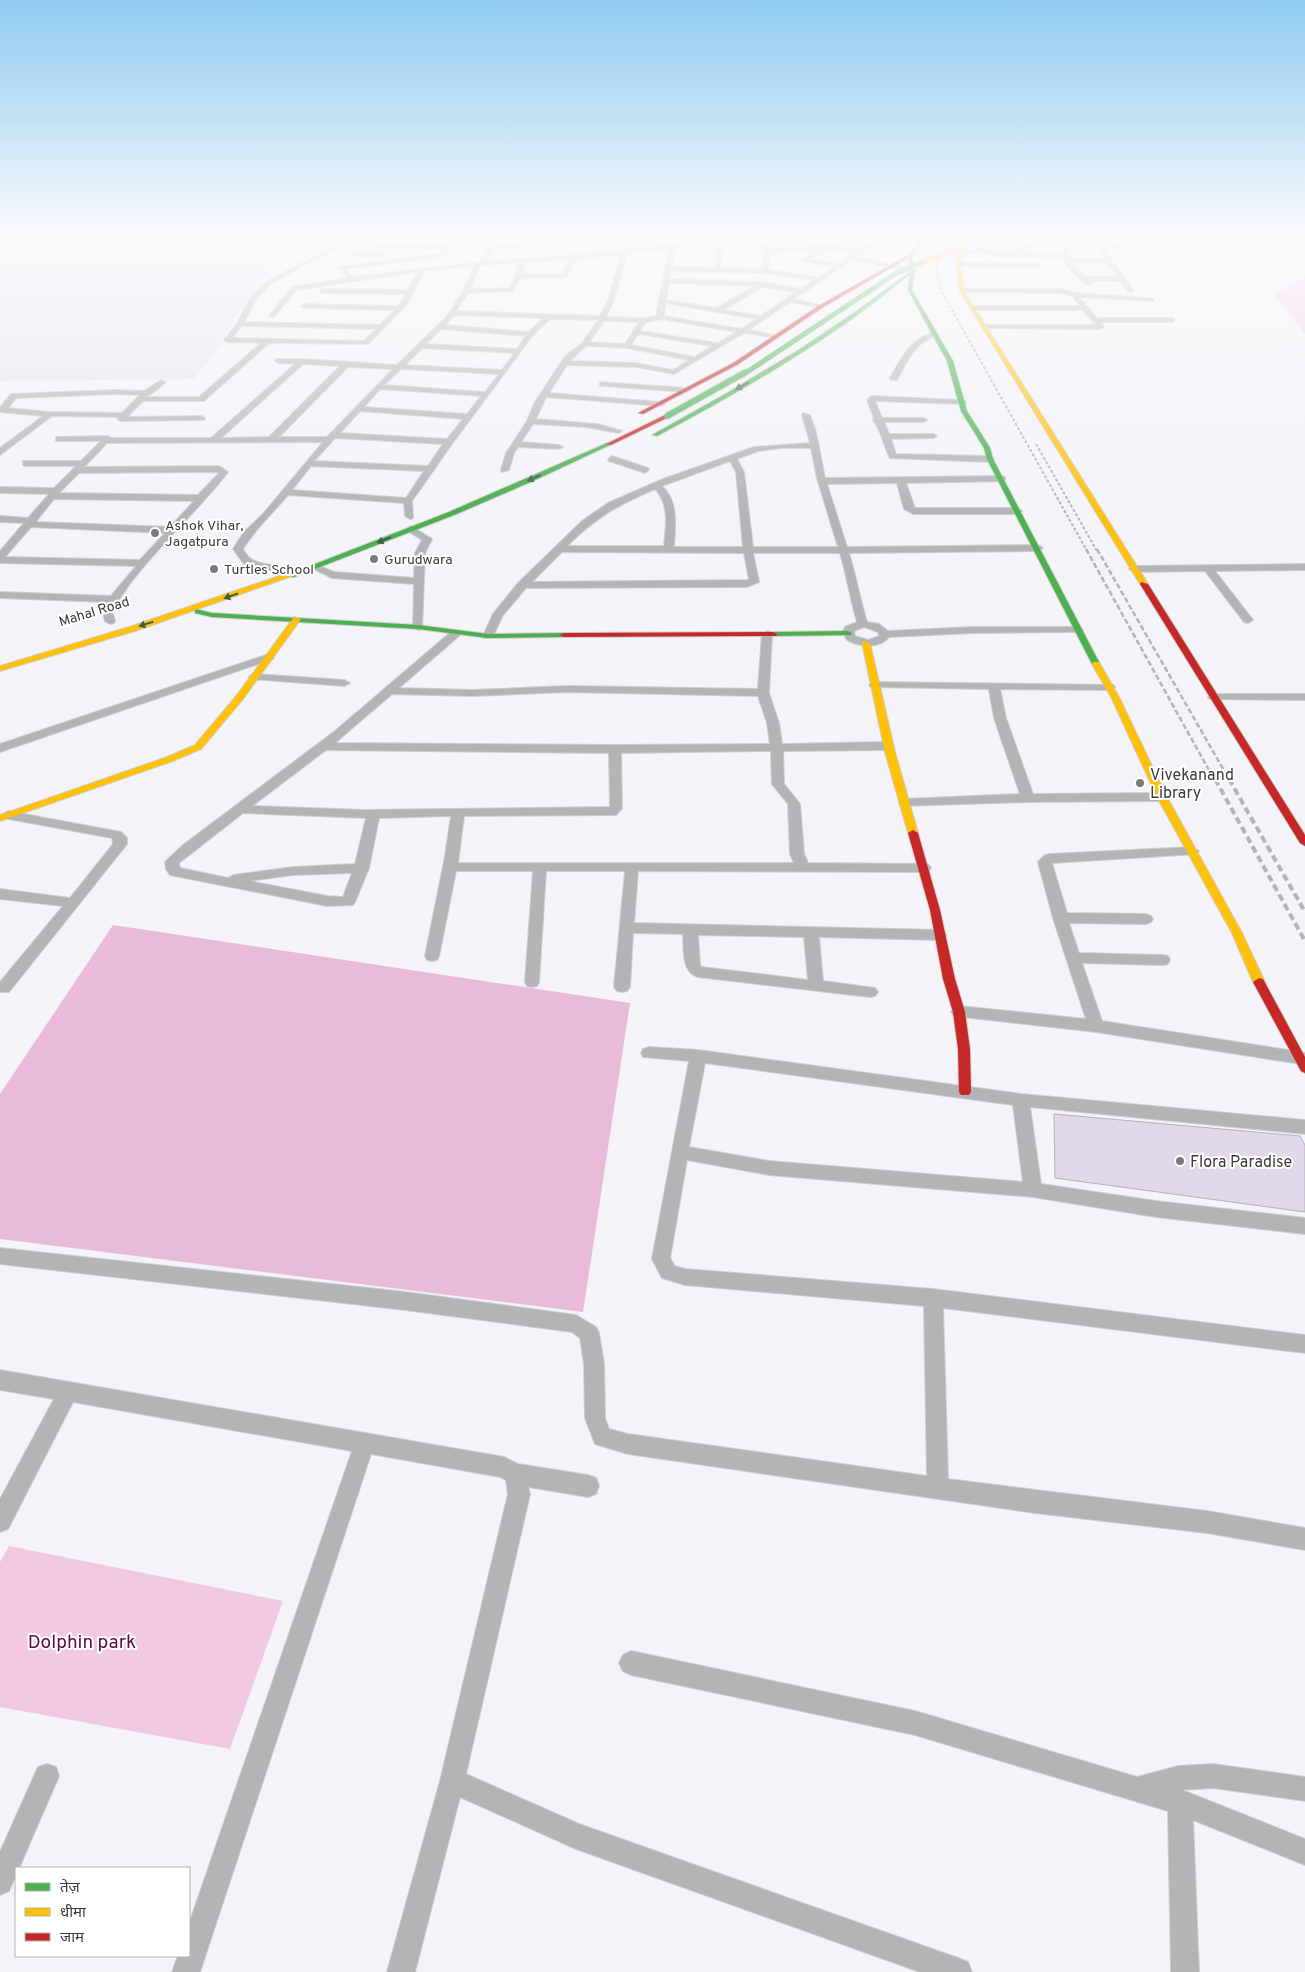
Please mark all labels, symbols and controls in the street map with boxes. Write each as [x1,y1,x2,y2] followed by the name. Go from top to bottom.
[735,382,750,390] one-way arrow
[527,475,541,483] one-way arrow
[165,518,243,551] place label: Ashok Vihar, Jagatpura
[149,527,161,539] marker: Ashok Vihar, Jagatpura
[377,536,391,544] one-way arrow
[384,552,453,569] place label: Gurudwara
[368,553,380,565] marker: Gurudwara
[224,562,314,579] place label: Turtles School
[208,563,220,575] marker: Turtles School
[224,593,239,600] one-way arrow
[57,594,132,631] street label: Mahal Road
[138,621,153,629] one-way arrow
[1150,766,1234,804] place label: Vivekanand Library
[1134,777,1146,789] marker: Vivekanand Library
[1190,1153,1292,1173] place label: Flora Paradise
[1174,1155,1186,1167] marker: Flora Paradise
[28,1631,136,1655] park label: Dolphin park
[15,1867,190,1957] legend
[60,1878,81,1898] text: तेज़
[60,1904,87,1923] text: धीमा
[60,1929,85,1948] text: जाम

